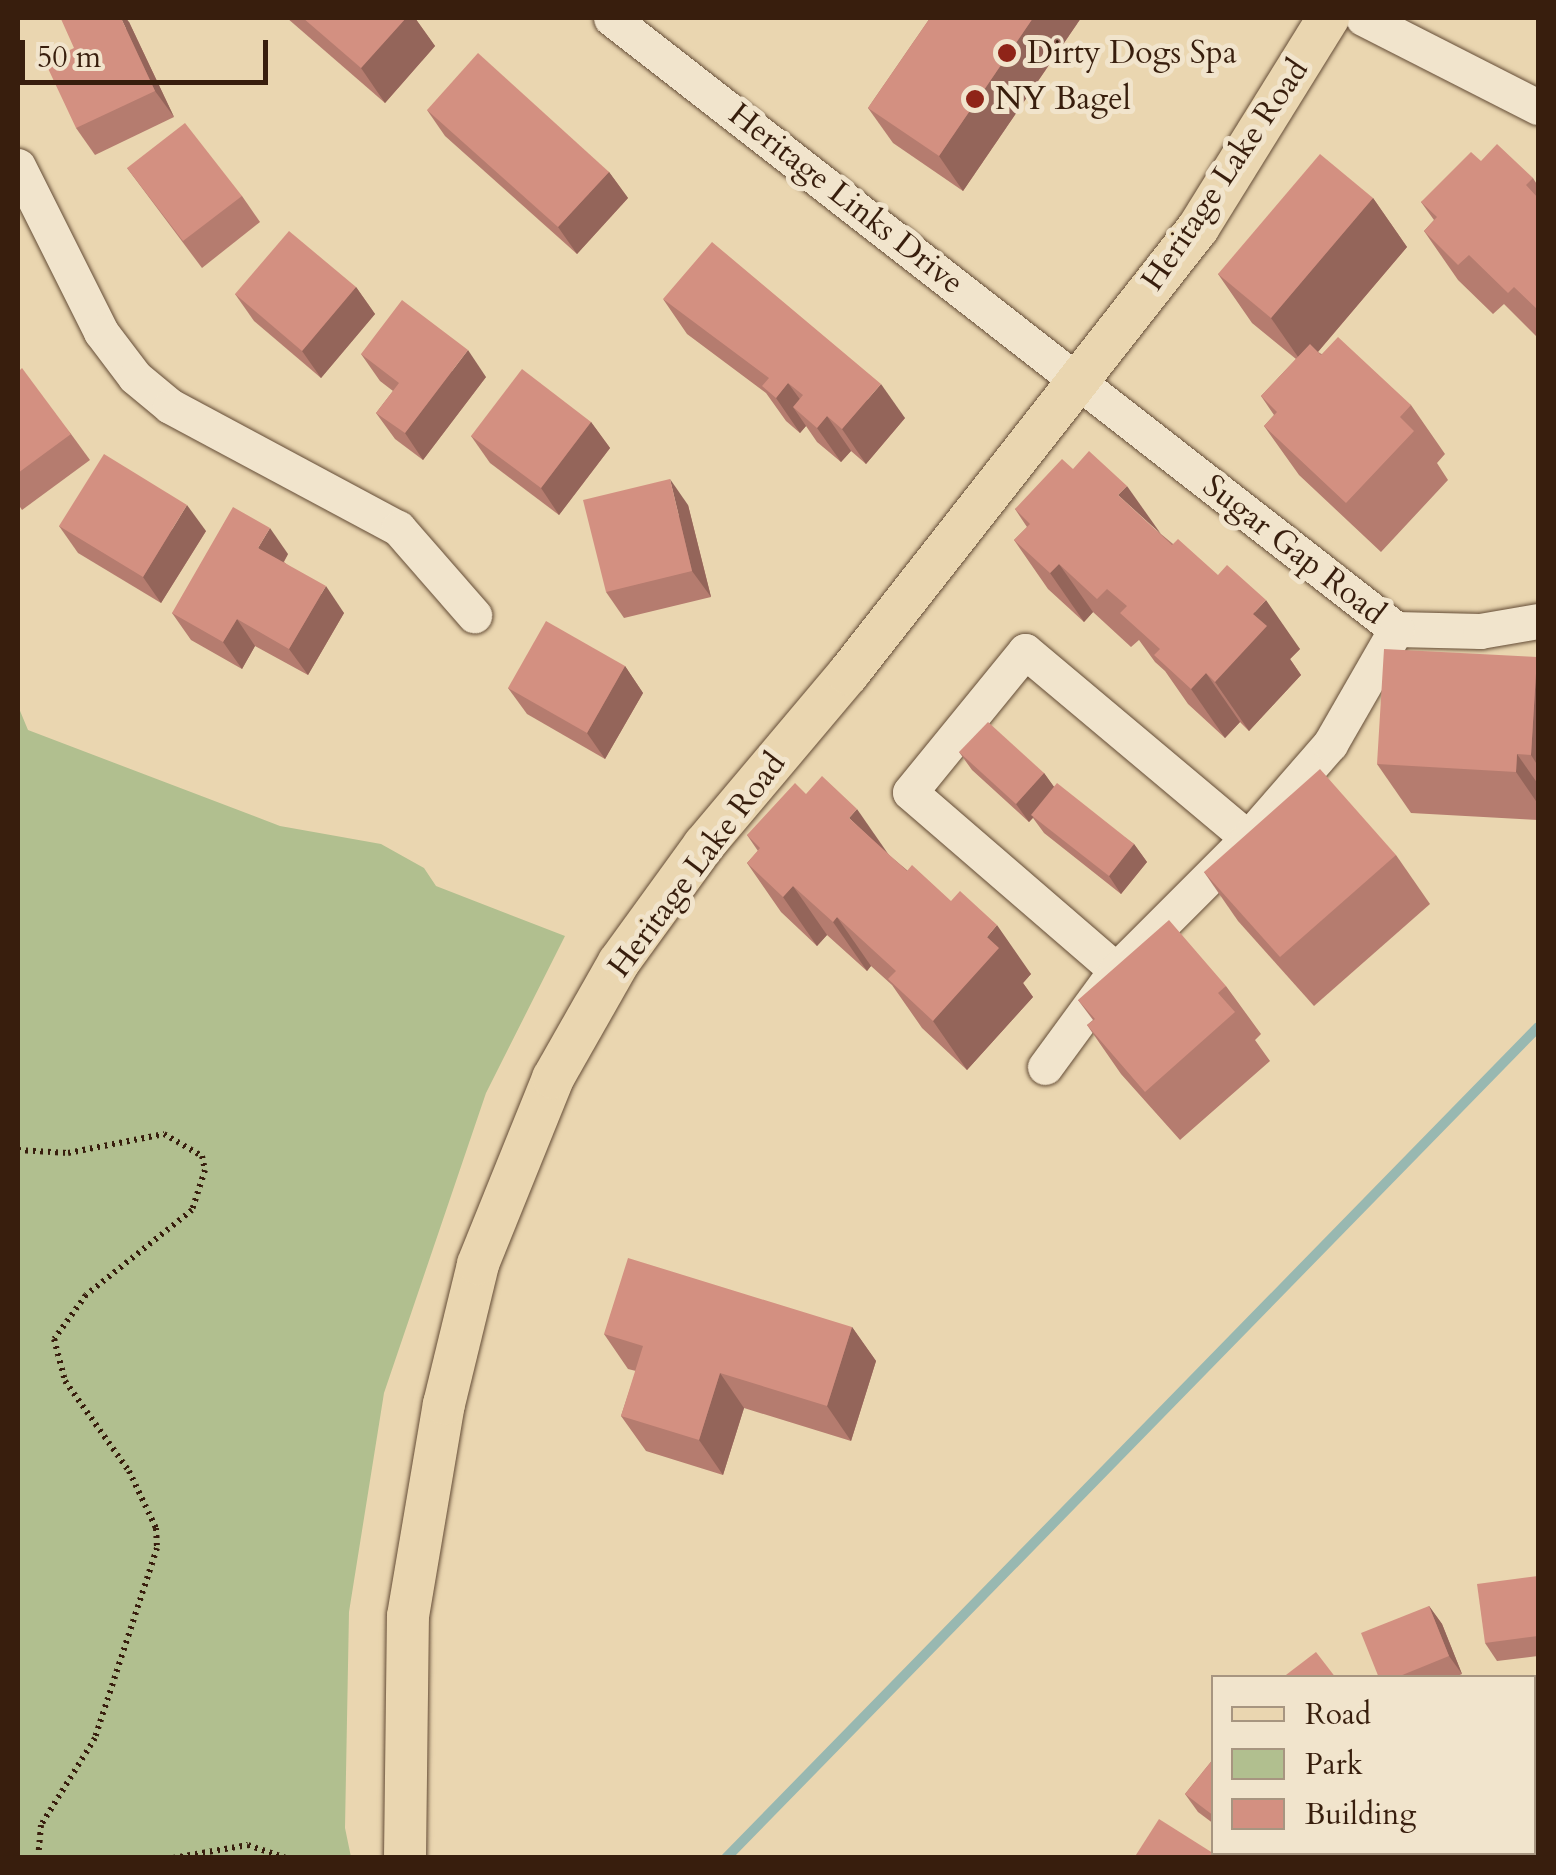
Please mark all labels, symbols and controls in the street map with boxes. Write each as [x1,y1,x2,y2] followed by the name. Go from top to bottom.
[25,20,272,82] scale bar
[1027,34,1237,72] place label: Dirty Dogs Spa
[37,37,101,78] text: 50 m
[996,42,1018,64] marker: Dirty Dogs Spa
[1133,52,1317,298] street label: Heritage Lake Road
[995,80,1131,118] place label: NY Bagel
[964,88,986,110] marker: NY Bagel
[721,95,971,303] street label: Heritage Links Drive
[1195,467,1393,633] street label: Sugar Gap Road
[600,745,794,985] street label: Heritage Lake Road
[1211,1675,1536,1855] legend
[1305,1694,1371,1735] text: Road
[1305,1744,1363,1785] text: Park
[1305,1794,1416,1835] text: Building

